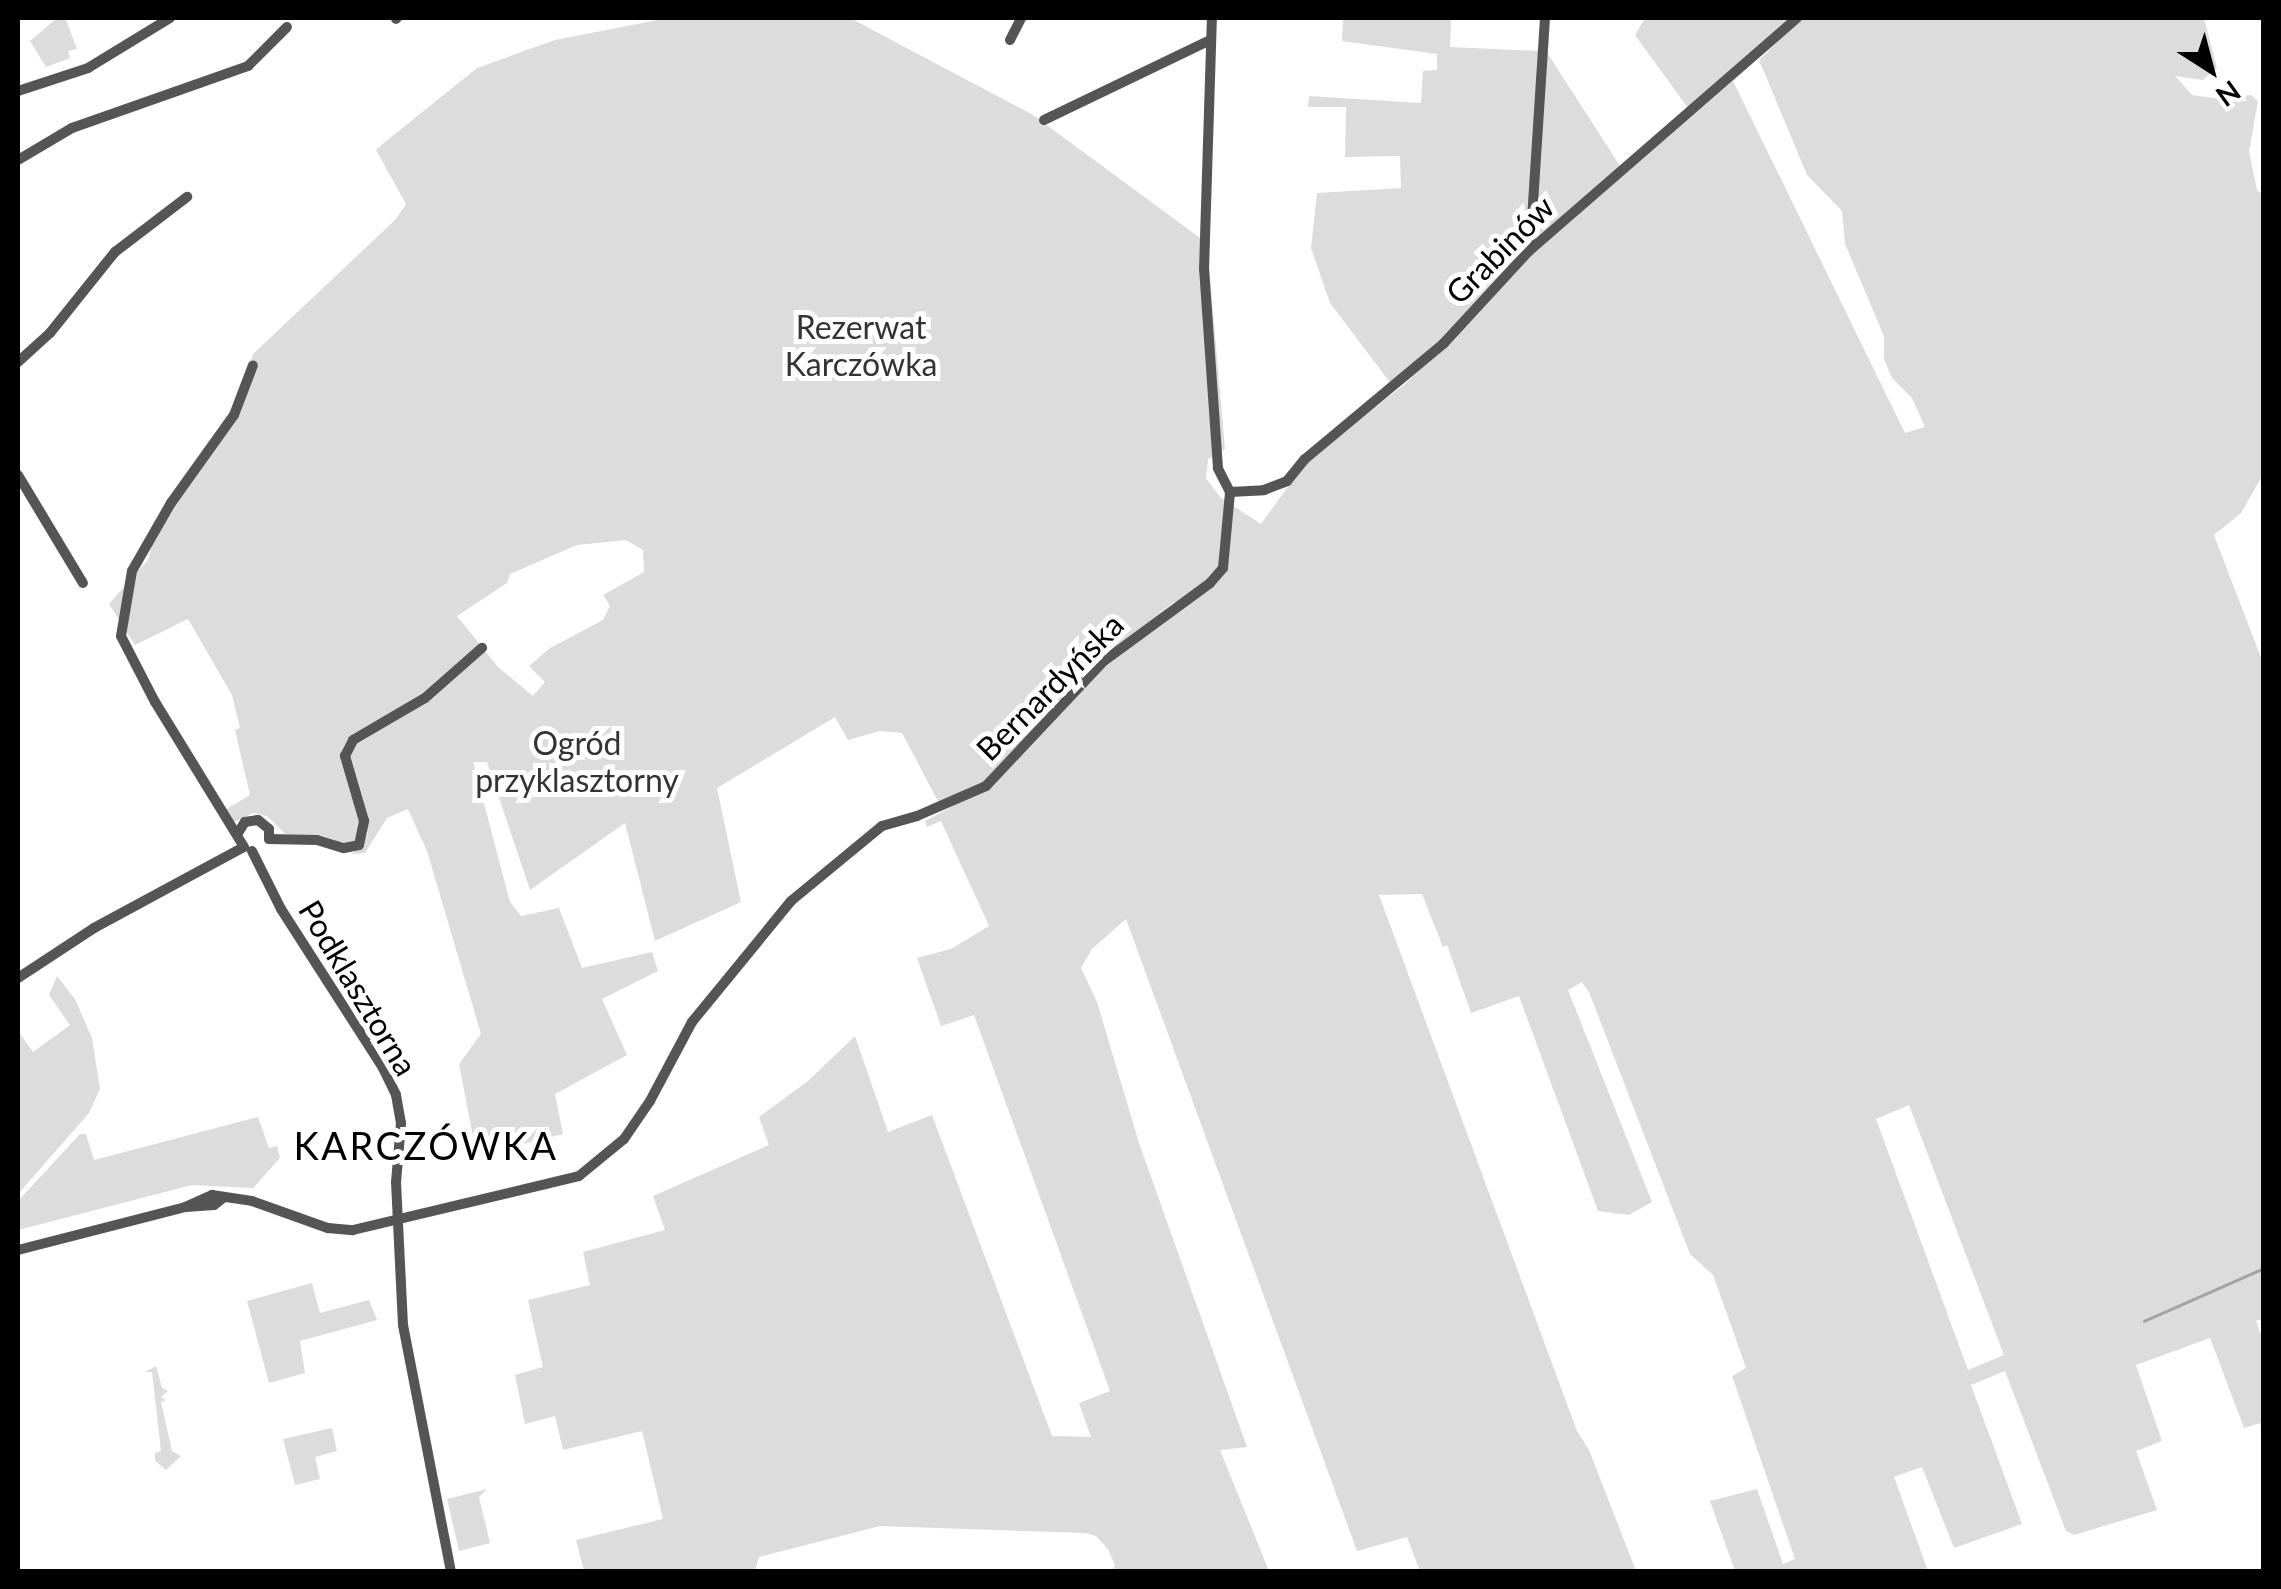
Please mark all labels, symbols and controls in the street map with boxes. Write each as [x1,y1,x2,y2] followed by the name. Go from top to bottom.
[2161,20,2261,120] north arrow
[2210,74,2247,114] text: N
[1438,188,1562,312] street label: Grabinów
[785,309,937,384] park label: Rezerwat Karczówka
[969,606,1131,768] street label: Bernardyńska
[475,725,679,800] park label: Ogród przyklasztorny
[291,894,425,1082] street label: Podklasztorna
[294,1123,558,1169] district label: KARCZÓWKA

